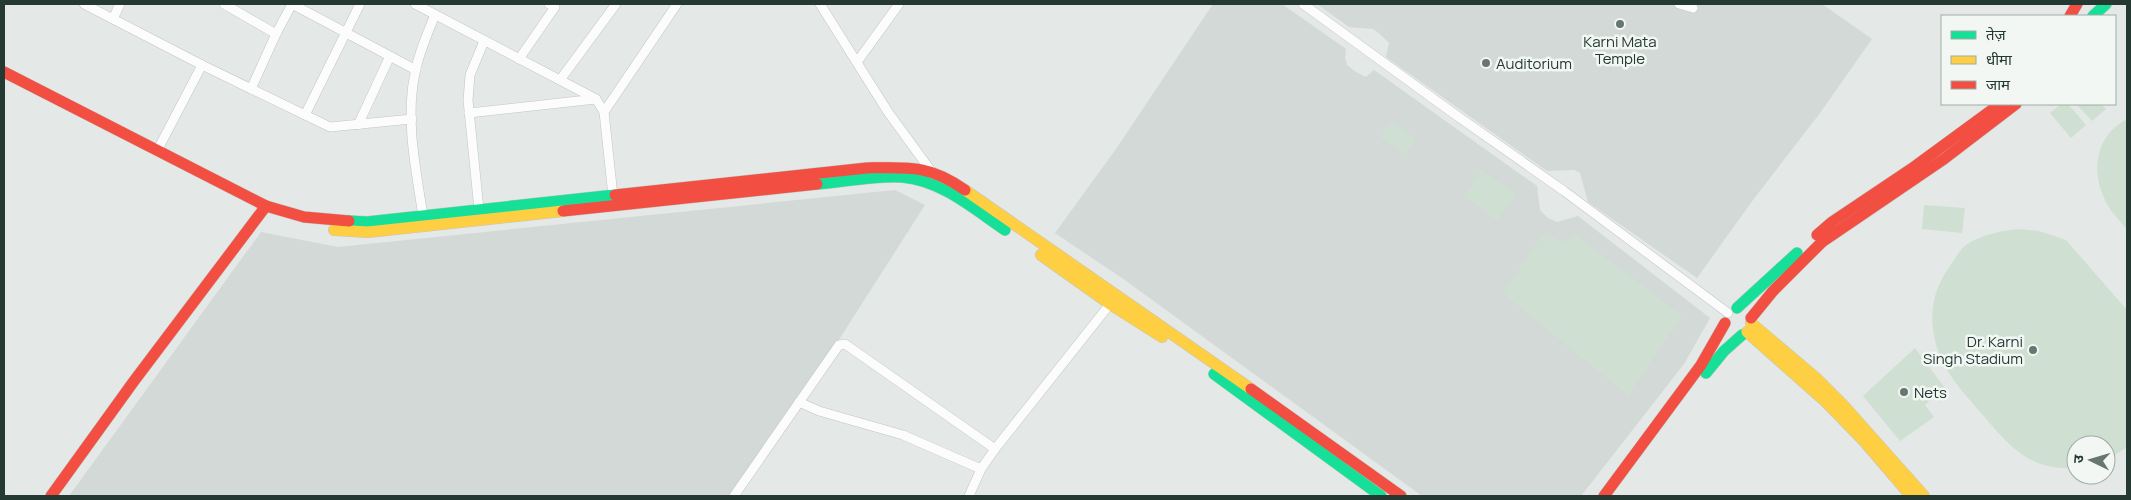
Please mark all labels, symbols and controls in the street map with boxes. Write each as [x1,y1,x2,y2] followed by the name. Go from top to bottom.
[1941,15,2116,105] legend
[1614,18,1626,30] marker: Karni Mata Temple
[1986,24,2007,45] text: तेज़
[1583,31,1657,69] place label: Karni Mata Temple
[1986,49,2013,70] text: धीमा
[1496,53,1572,74] place label: Auditorium
[1480,57,1492,69] marker: Auditorium
[1986,74,2011,95] text: जाम
[1923,331,2023,369] place label: Dr. Karni Singh Stadium
[2027,344,2039,356] marker: Dr. Karni Singh Stadium
[1914,382,1947,403] place label: Nets
[1898,386,1910,398] marker: Nets
[2066,435,2116,485] north arrow
[2068,453,2087,464] text: उ

